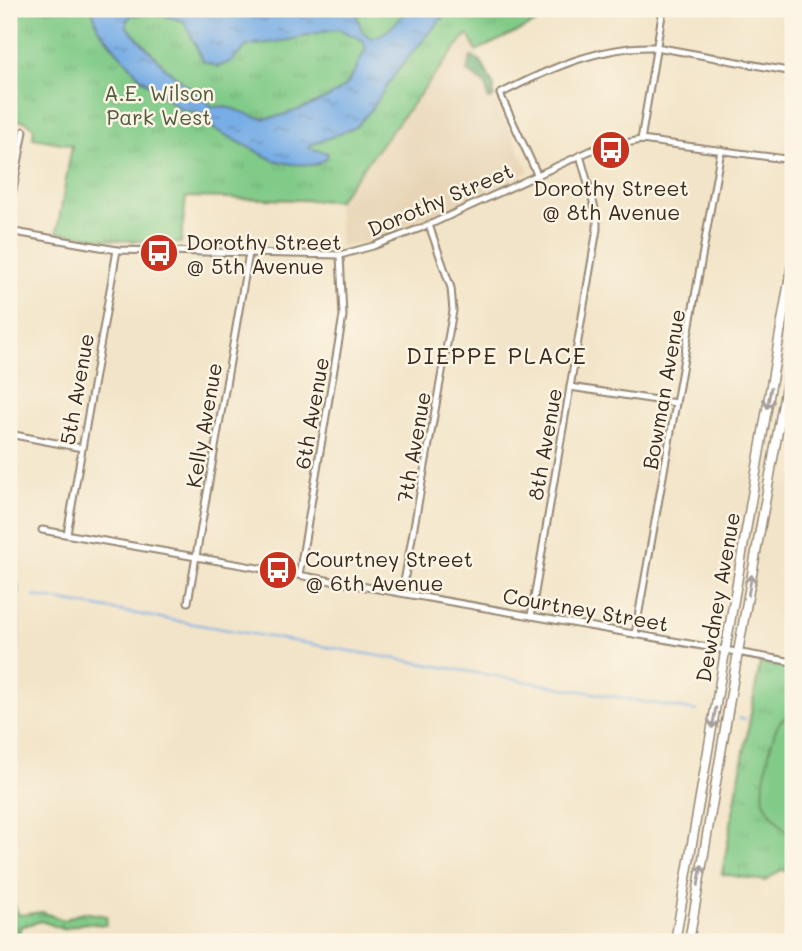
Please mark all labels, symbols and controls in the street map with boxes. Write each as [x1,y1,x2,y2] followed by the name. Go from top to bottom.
[104,79,214,130] park label: A.E. Wilson Park West
[590,129,632,171] bus stop icon: Dorothy Street @ 8th Avenue
[363,156,517,242] street label: Dorothy Street
[533,174,689,225] place label: Dorothy Street @ 8th Avenue
[186,228,341,279] place label: Dorothy Street @ 5th Avenue
[138,232,180,274] bus stop icon: Dorothy Street @ 5th Avenue
[636,307,690,471] street label: Bowman Avenue
[53,331,99,447] street label: 5th Avenue
[406,340,588,370] district label: DIEPPE PLACE
[288,355,334,471] street label: 6th Avenue
[179,360,227,490] street label: Kelly Avenue
[521,386,567,502] street label: 8th Avenue
[762,386,775,408] one-way arrow
[390,389,436,505] street label: 7th Avenue
[689,510,745,684] street label: Dewdney Avenue
[305,545,473,596] place label: Courtney Street @ 6th Avenue
[257,549,299,591] bus stop icon: Courtney Street @ 6th Avenue
[744,574,757,597] one-way arrow
[501,581,671,637] street label: Courtney Street
[706,706,720,728] one-way arrow
[694,864,707,887] one-way arrow

